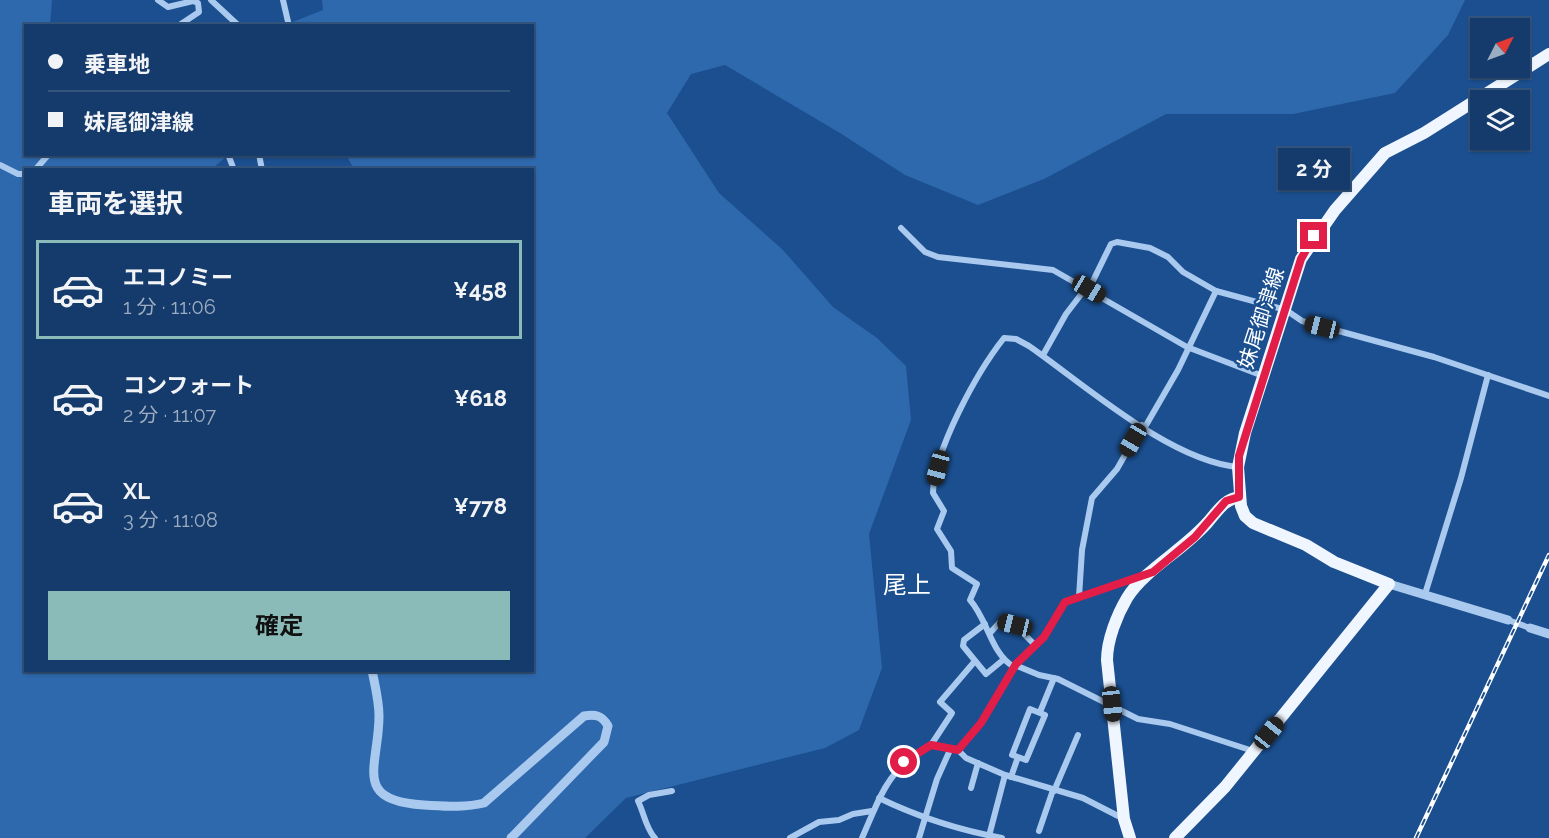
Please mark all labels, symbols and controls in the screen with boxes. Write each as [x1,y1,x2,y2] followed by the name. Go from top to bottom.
[1470,18,1530,78] north arrow
[1470,18,1530,150] map controls
[84,51,150,77] text: 乗車地
[1470,90,1530,150] button: layers
[84,109,194,135] text: 妹尾御津線
[1278,149,1350,191] callout: 2 分
[1296,157,1332,181] text: 2 分
[48,188,183,219] text: 車両を選択
[1300,222,1327,249] route end
[51,263,105,317] icon: car
[123,264,233,290] text: エコノミー
[1233,264,1289,372] street label: 妹尾御津線
[1069,272,1109,306] car
[453,277,507,303] text: ¥458
[123,295,216,319] text: 1 分 · 11:06
[1302,314,1342,340] car
[51,371,105,425] icon: car
[123,372,254,398] text: コンフォート
[454,385,507,411] text: ¥618
[123,403,216,427] text: 2 分 · 11:07
[1116,420,1150,460] car
[925,448,951,488] car
[123,478,150,504] text: XL
[51,479,105,533] icon: car
[453,493,507,519] text: ¥778
[123,508,218,532] text: 3 分 · 11:08
[883,570,931,599] district label: 尾上
[48,591,510,660] button: 確定
[995,612,1035,638] car
[1101,685,1123,723] car
[1251,713,1287,753] car
[890,748,917,775] route start

